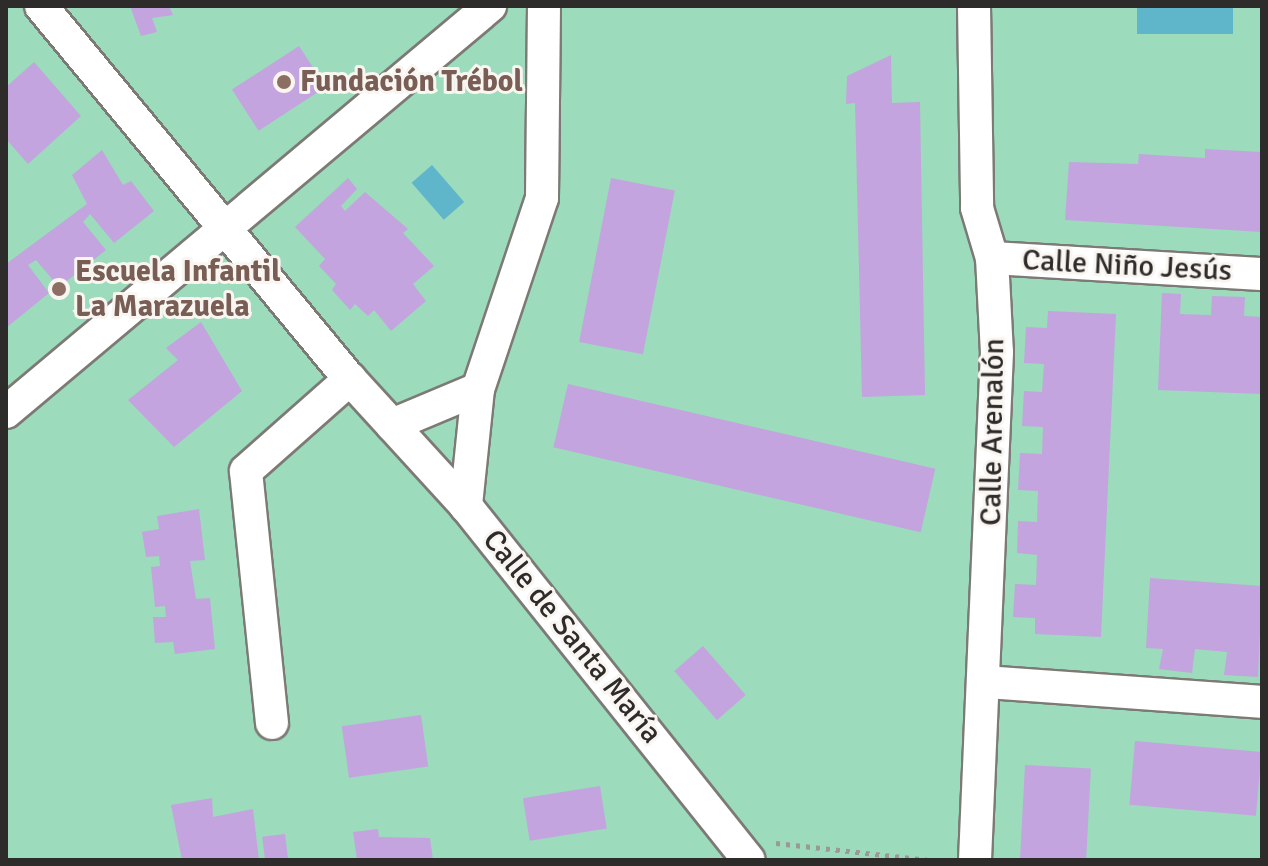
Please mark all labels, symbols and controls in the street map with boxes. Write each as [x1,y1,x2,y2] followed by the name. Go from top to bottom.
[300,64,523,100] place label: Fundación Trébol
[275,73,293,91] marker: Fundación Trébol
[1021,243,1233,289] street label: Calle Niño Jesús
[75,254,281,324] place label: Escuela Infantil La Marazuela
[50,280,68,298] marker: Escuela Infantil La Marazuela
[973,338,1013,526] street label: Calle Arenalón
[475,523,669,751] street label: Calle de Santa María

